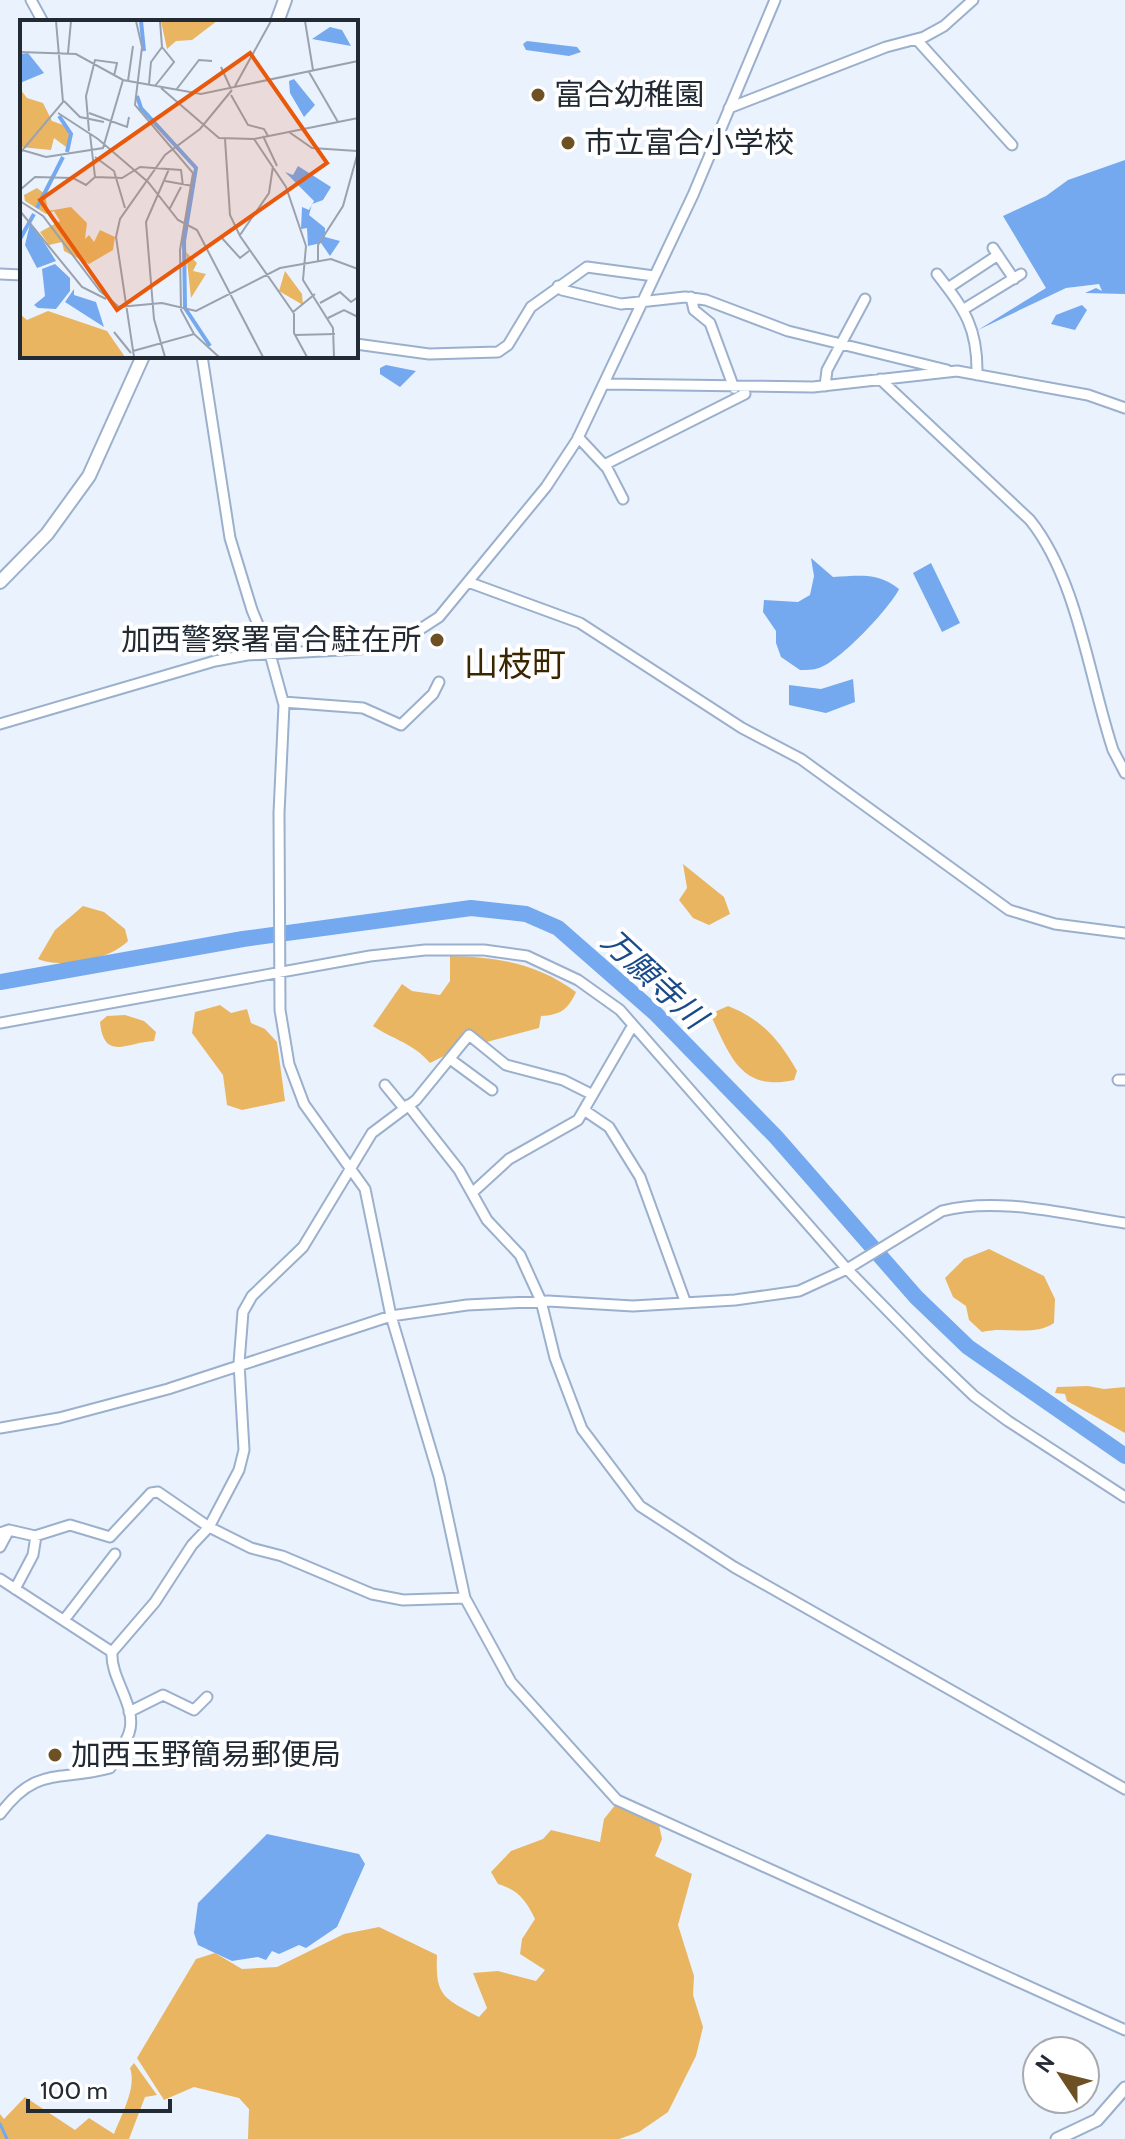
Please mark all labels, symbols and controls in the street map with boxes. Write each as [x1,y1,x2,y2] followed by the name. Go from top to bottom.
[20,20,358,358] inset map
[554,76,704,113] place label: 富合幼稚園
[529,86,547,104] marker: 富合幼稚園
[584,124,794,161] place label: 市立富合小学校
[559,134,577,152] marker: 市立富合小学校
[121,621,421,658] place label: 加西警察署富合駐在所
[428,631,446,649] marker: 加西警察署富合駐在所
[464,643,566,685] district label: 山枝町
[594,921,717,1039] water label: 万願寺川
[71,1736,341,1773] place label: 加西玉野簡易郵便局
[46,1746,64,1764] marker: 加西玉野簡易郵便局
[1021,2035,1101,2115] north arrow
[1030,2050,1061,2078] text: N
[28,2063,170,2113] scale bar
[40,2076,108,2105] text: 100 m

